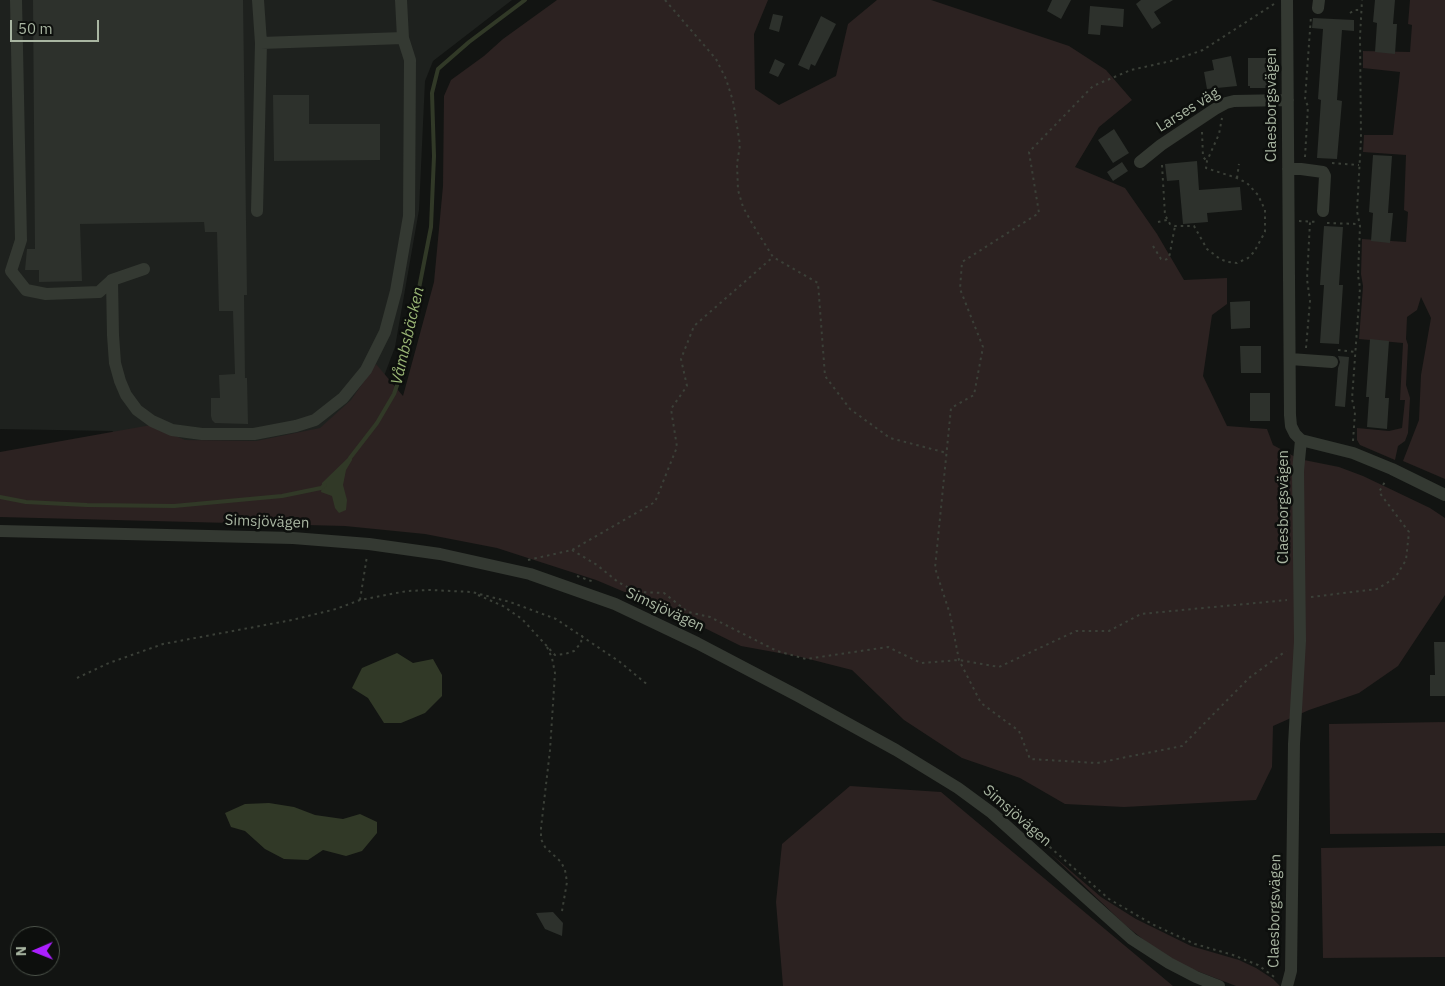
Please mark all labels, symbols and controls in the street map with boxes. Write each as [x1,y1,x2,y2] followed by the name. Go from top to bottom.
[12,10,101,42] scale bar
[18,19,53,38] text: 50 m
[1263,48,1281,162] street label: Claesborgsvägen
[1153,84,1223,136] street label: Larses väg
[387,285,429,387] water label: Våmbsbäcken
[1275,450,1293,564] street label: Claesborgsvägen
[224,512,310,532] street label: Simsjövägen
[623,584,707,636] street label: Simsjövägen
[979,781,1055,851] street label: Simsjövägen
[1265,854,1285,968] street label: Claesborgsvägen
[10,926,60,976] north arrow
[12,946,30,956] text: N

